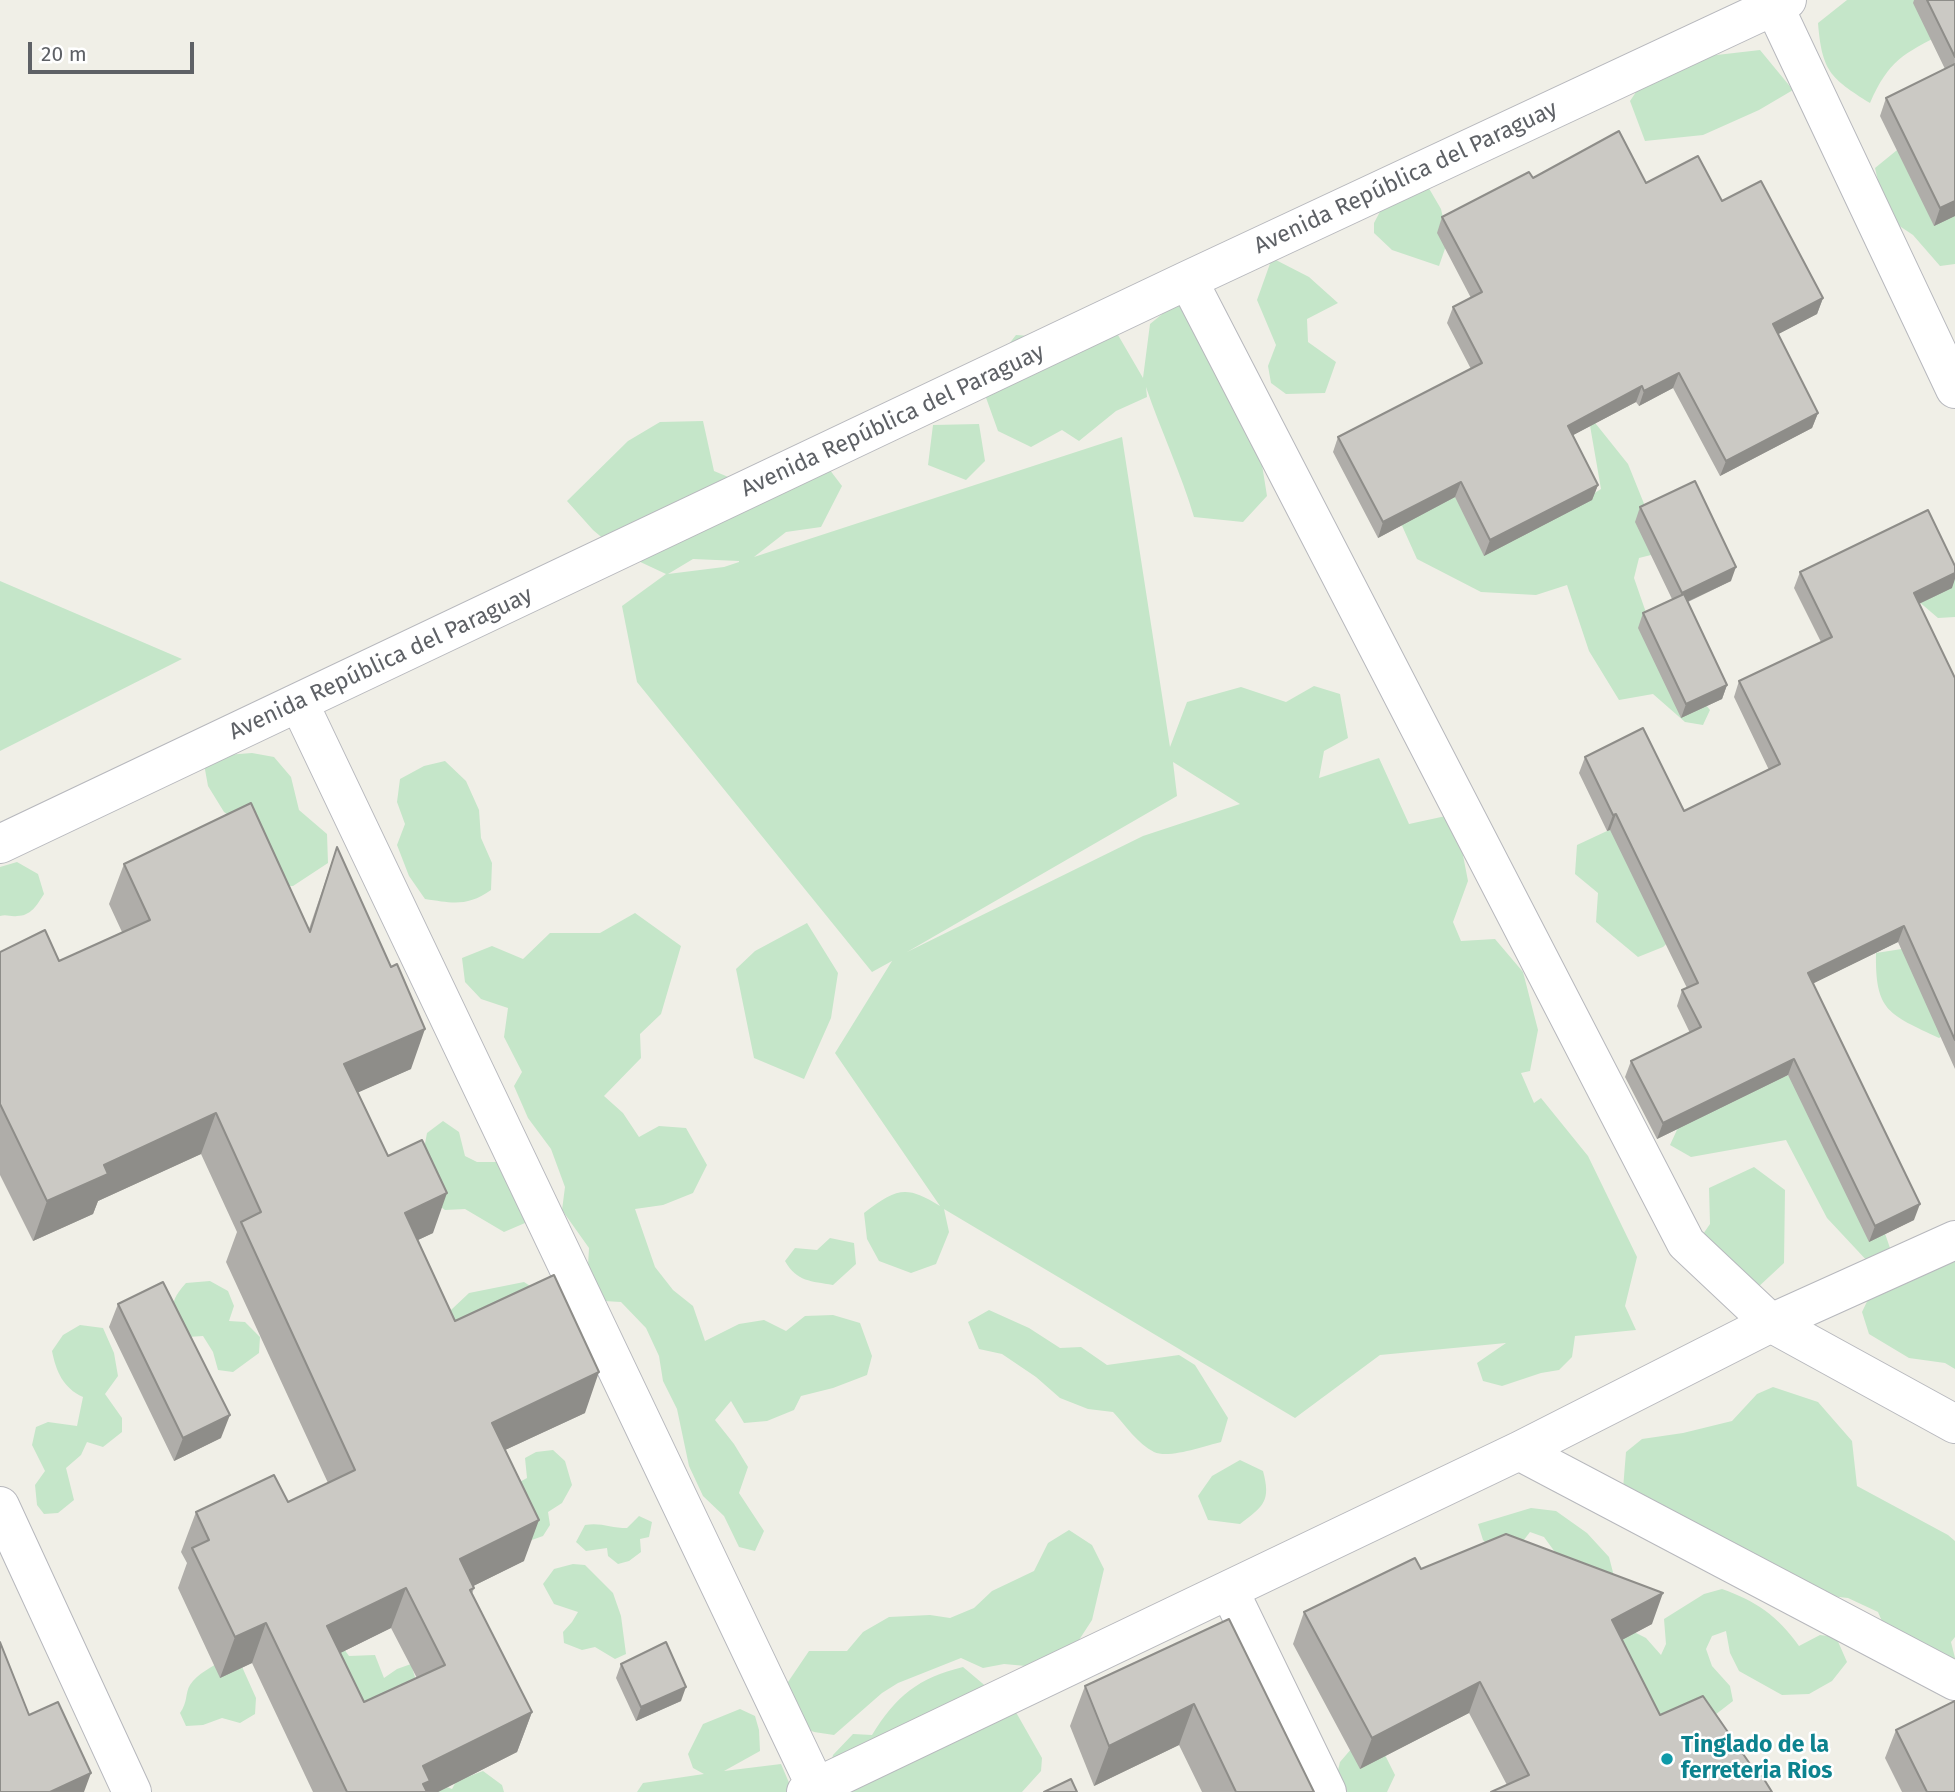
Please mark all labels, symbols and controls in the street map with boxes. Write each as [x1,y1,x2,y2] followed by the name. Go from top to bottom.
[32,28,198,72] scale bar
[41,41,87,67] text: 20 m
[1250,95,1562,261] street label: Avenida República del Paraguay
[737,338,1049,504] street label: Avenida República del Paraguay
[225,581,537,747] street label: Avenida República del Paraguay
[1681,1732,1832,1786] place label: Tinglado de la ferreteria Rios
[1659,1751,1675,1767] marker: Tinglado de la ferreteria Rios

